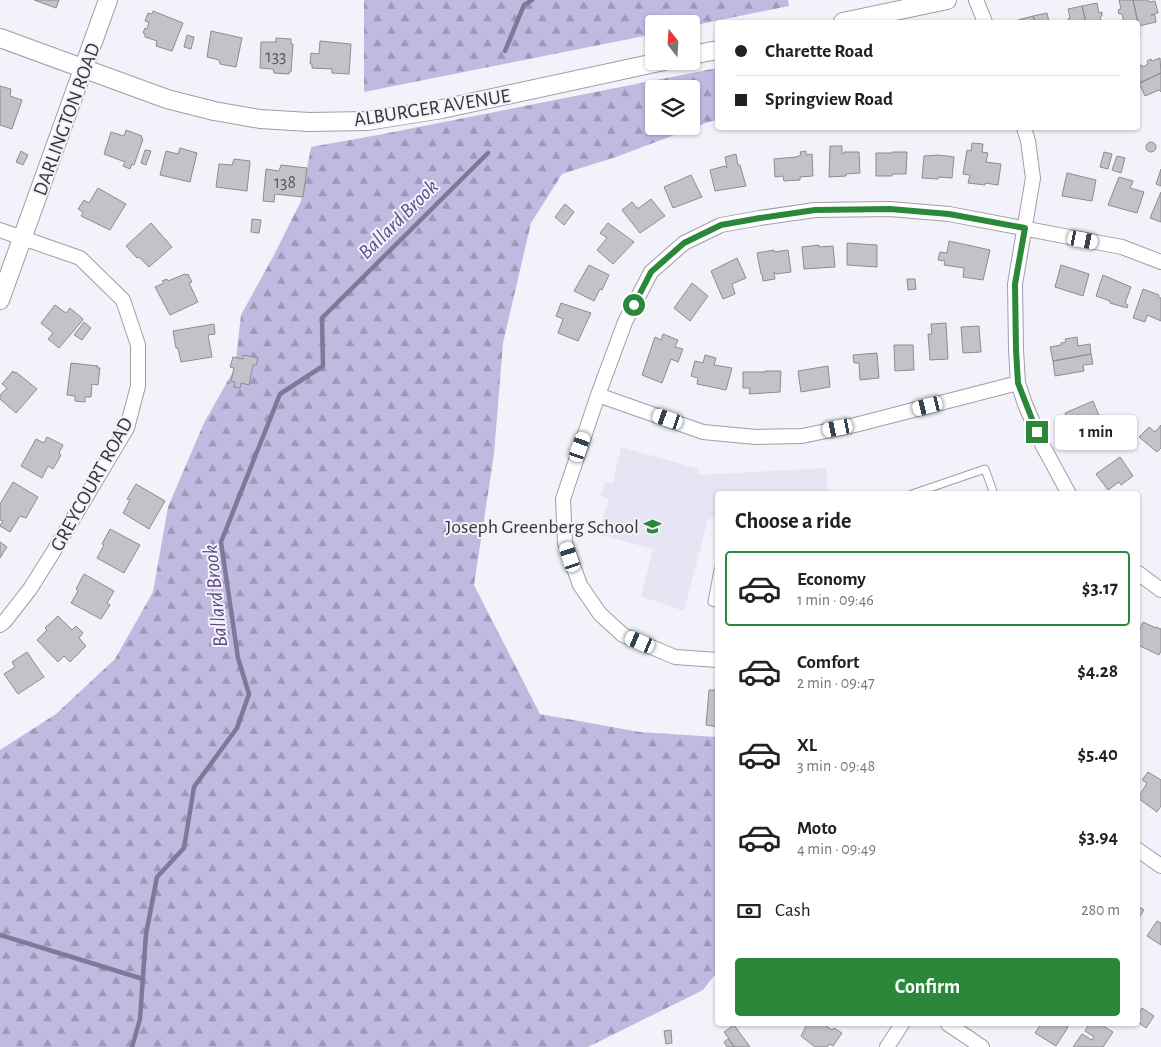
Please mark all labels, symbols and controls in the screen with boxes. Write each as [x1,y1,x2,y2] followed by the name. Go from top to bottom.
[645,15,700,70] north arrow
[645,15,700,135] map controls
[30,40,104,198] street label: DARLINGTON ROAD
[765,42,873,61] text: Charette Road
[265,48,287,66] house number: 133
[645,80,700,135] button: layers
[353,86,512,130] street label: ALBURGER AVENUE
[765,90,893,109] text: Springview Road
[274,174,296,192] house number: 138
[355,175,442,263] water label: Ballard Brook
[1066,230,1099,250] car
[623,294,645,316] route start
[911,395,944,417] car
[651,407,684,431] car
[47,414,137,555] street label: GREYCOURT ROAD
[1054,414,1137,450] callout: 1 min
[821,418,854,438] car
[1026,421,1048,443] route end
[1079,424,1113,440] text: 1 min
[568,430,591,464] car
[735,510,851,532] text: Choose a ride
[643,516,663,536] school or university icon: Joseph Greenberg School
[445,517,639,537] place label: Joseph Greenberg School
[558,540,581,574] car
[200,543,231,648] water label: Ballard Brook
[737,566,782,611] icon: car
[797,570,866,589] text: Economy
[1082,579,1118,598] text: $3.17
[797,592,874,608] text: 1 min · 09:46
[623,629,656,655] car
[737,649,782,694] icon: car
[797,653,859,672] text: Comfort
[1077,662,1118,681] text: $4.28
[797,675,875,691] text: 2 min · 09:47
[737,732,782,777] icon: car
[797,736,817,755] text: XL
[1077,745,1118,764] text: $5.40
[797,758,875,774] text: 3 min · 09:48
[737,815,782,860] icon: car
[797,819,837,838] text: Moto
[1078,828,1118,847] text: $3.94
[797,841,876,857] text: 4 min · 09:49
[735,897,763,925] icon: cash
[775,901,811,920] text: Cash
[1081,902,1120,918] text: 280 m
[735,958,1120,1016] button: Confirm

